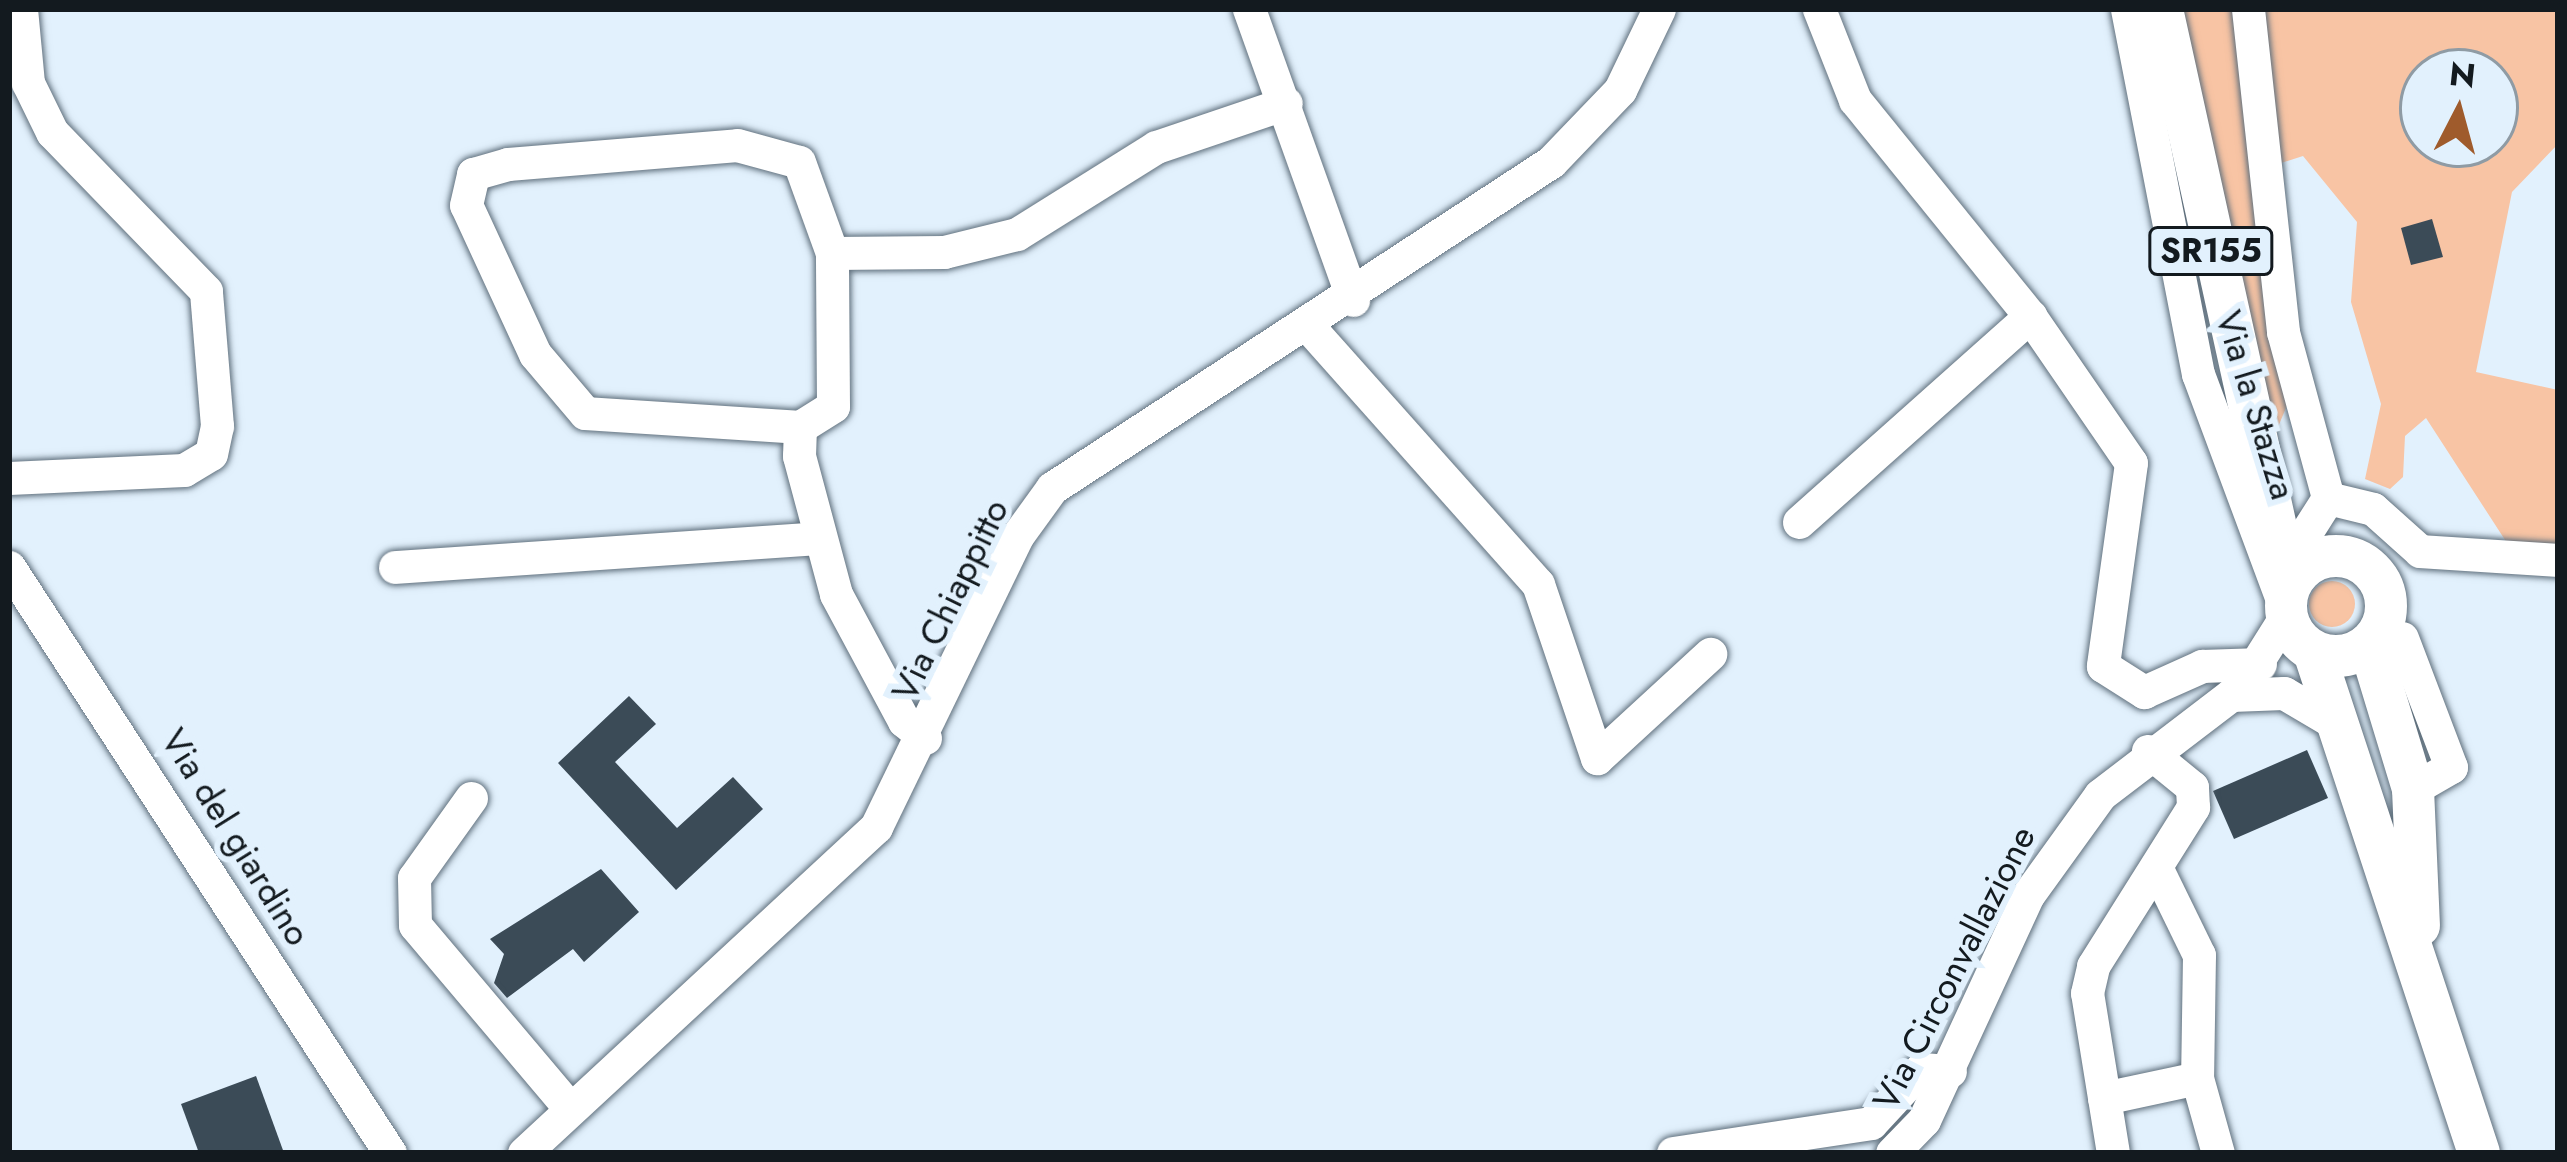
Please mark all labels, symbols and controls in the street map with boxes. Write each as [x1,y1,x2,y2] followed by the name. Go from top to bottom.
[2399,48,2519,168] north arrow
[2447,50,2478,99] text: N
[2148,224,2274,278] road number: SR155
[2207,306,2305,504] street label: Via la Stazza
[883,492,1017,708] street label: Via Chiappitto
[152,721,320,953] street label: Via del giardino
[1864,819,2044,1117] street label: Via Circonvallazione

